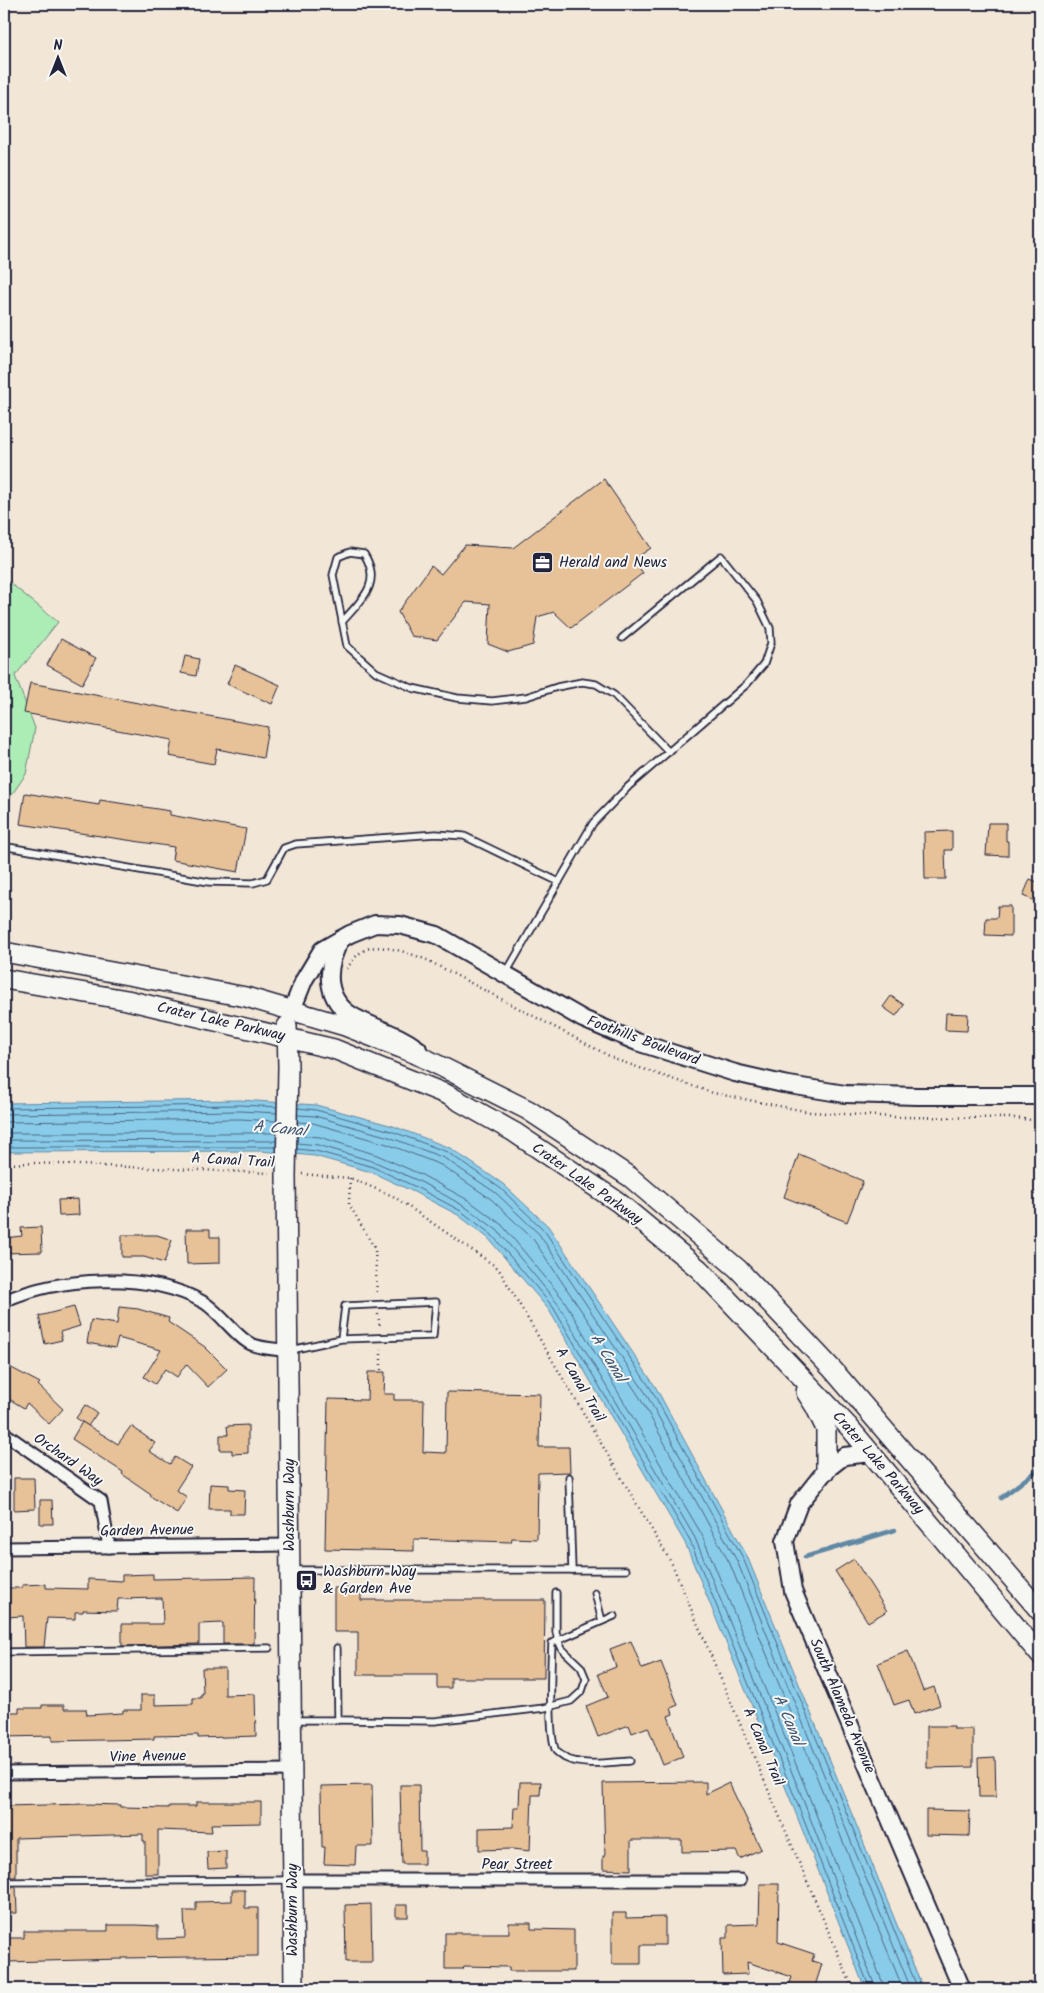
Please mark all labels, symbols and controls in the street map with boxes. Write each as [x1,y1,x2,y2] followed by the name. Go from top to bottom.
[32,32,82,82] north arrow
[54,35,63,57] text: N
[531,551,555,575] office icon: Herald and News
[559,551,668,575] place label: Herald and News
[155,996,288,1049] street label: Crater Lake Parkway
[583,1009,703,1073] street label: Foothills Boulevard
[252,1114,311,1145] water label: A Canal
[527,1137,648,1232] street label: Crater Lake Parkway
[191,1147,275,1175] street label: A Canal Trail
[584,1329,634,1390] water label: A Canal
[549,1343,611,1427] street label: A Canal Trail
[826,1406,931,1521] street label: Crater Lake Parkway
[28,1427,109,1493] street label: Orchard Way
[278,1458,302,1552] street label: Washburn Way
[100,1518,194,1544] street label: Garden Avenue
[323,1560,417,1601] place label: Washburn Way & Garden Ave
[295,1569,319,1593] bus stop icon: Washburn Way & Garden Ave
[803,1635,881,1778] street label: South Alameda Avenue
[766,1691,811,1752] water label: A Canal
[736,1704,790,1790] street label: A Canal Trail
[110,1744,187,1770] street label: Vine Avenue
[482,1853,553,1877] street label: Pear Street
[281,1863,305,1957] street label: Washburn Way

